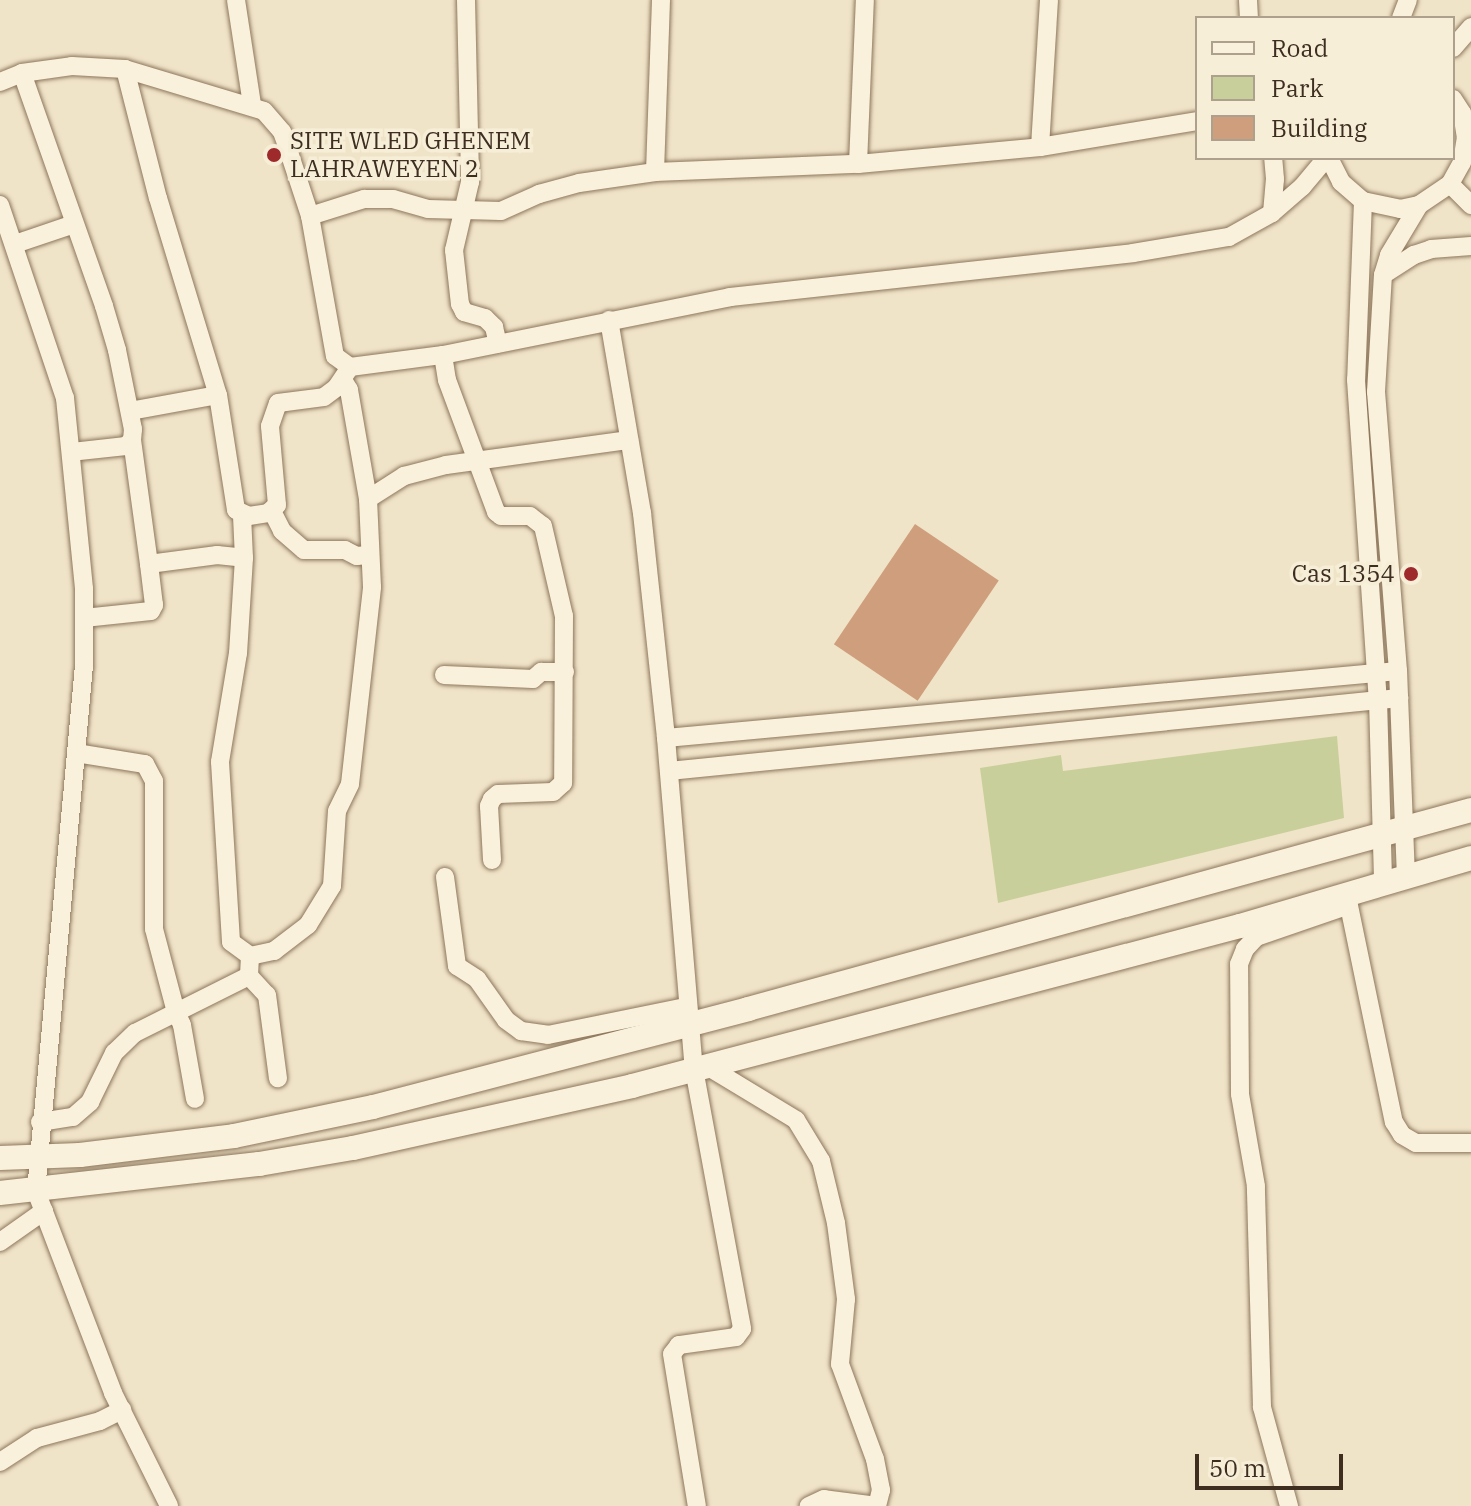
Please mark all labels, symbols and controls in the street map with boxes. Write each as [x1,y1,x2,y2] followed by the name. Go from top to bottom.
[1195,16,1455,160] legend
[1271,32,1328,64] text: Road
[1271,72,1323,104] text: Park
[1271,112,1367,144] text: Building
[290,127,531,183] place label: SITE WLED GHENEM LAHRAWEYEN 2
[265,146,283,164] marker: SITE WLED GHENEM LAHRAWEYEN 2
[1292,560,1395,588] place label: Cas 1354
[1402,565,1420,583] marker: Cas 1354
[1199,1438,1347,1488] scale bar
[1209,1452,1266,1484] text: 50 m

